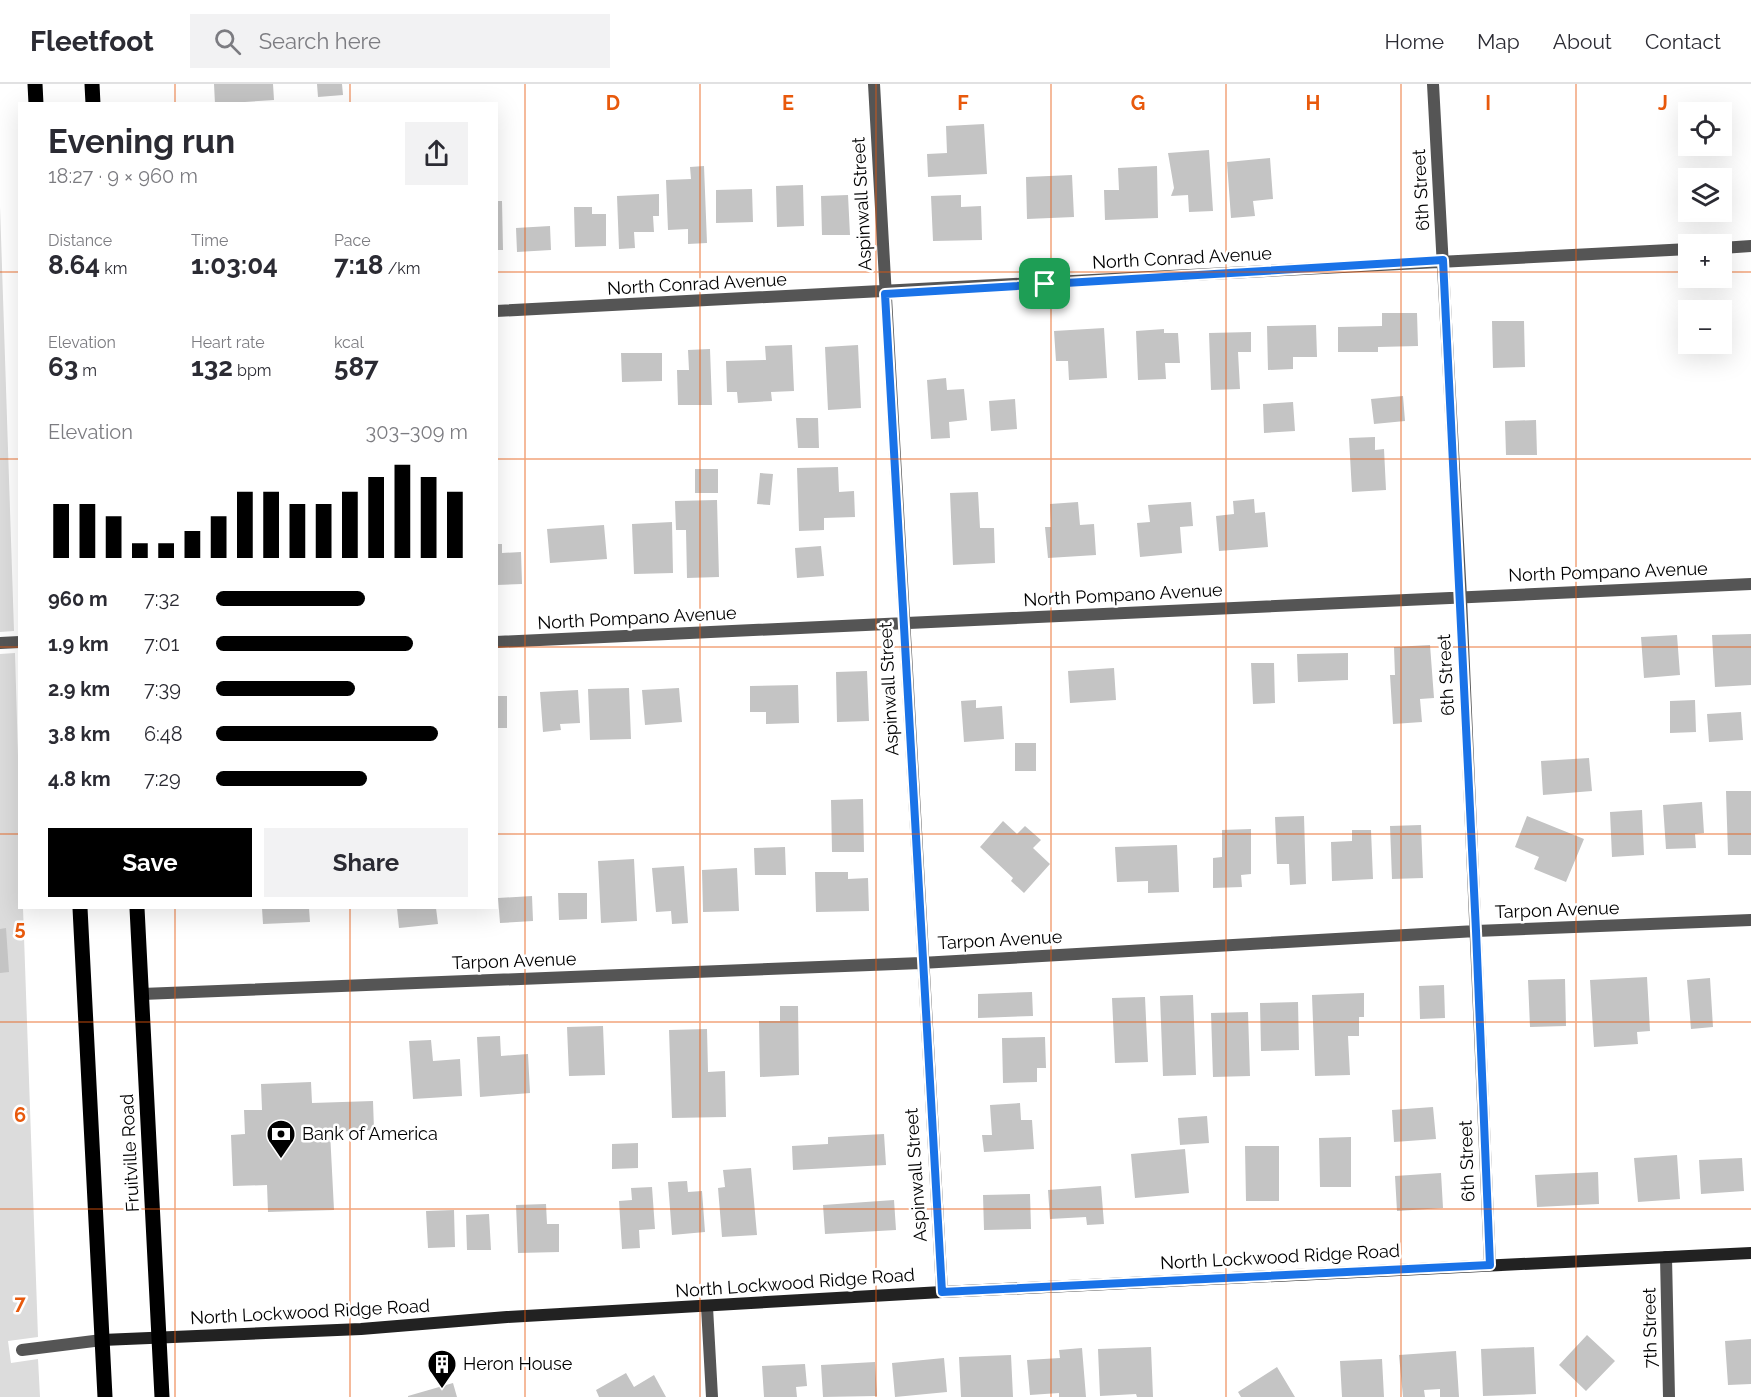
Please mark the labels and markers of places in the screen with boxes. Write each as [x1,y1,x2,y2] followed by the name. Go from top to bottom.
[1019,258,1070,309] pin
[265,1118,297,1160] bank icon: Bank of America
[302,1123,438,1144] place label: Bank of America
[426,1348,458,1390] building icon: Heron House
[463,1353,573,1374] place label: Heron House

